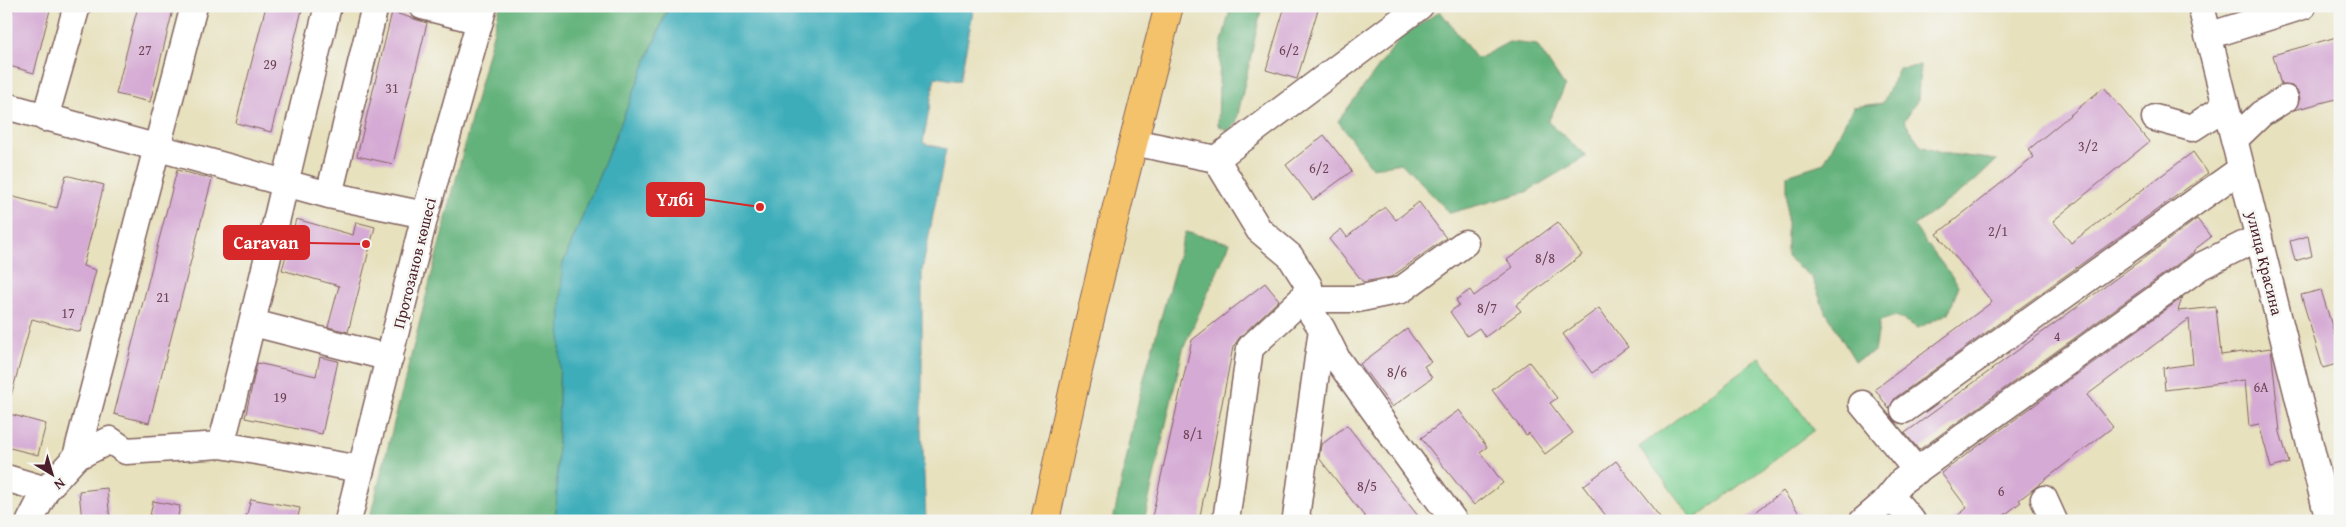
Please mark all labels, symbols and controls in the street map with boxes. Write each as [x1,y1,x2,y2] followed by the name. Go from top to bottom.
[138,40,152,60] house number: 27
[1279,40,1299,60] house number: 6/2
[263,54,277,74] house number: 29
[385,78,399,98] house number: 31
[2078,136,2098,156] house number: 3/2
[1309,158,1329,178] house number: 6/2
[647,183,704,216] callout: Үлбі
[656,186,694,213] text: Үлбі
[386,195,442,331] street label: Протозанов көшесі
[2240,208,2290,318] street label: улица Красина
[1988,221,2008,241] house number: 2/1
[224,226,309,259] callout: Caravan
[233,229,299,256] text: Caravan
[1535,248,1555,268] house number: 8/8
[156,287,170,307] house number: 21
[1477,298,1497,318] house number: 8/7
[61,303,75,323] house number: 17
[2054,326,2061,346] house number: 4
[1387,362,1407,382] house number: 8/6
[2253,377,2269,397] house number: 6А
[273,387,287,407] house number: 19
[1183,424,1203,444] house number: 8/1
[28,450,78,500] north arrow
[50,473,70,495] text: N
[1357,476,1377,496] house number: 8/5
[1998,481,2005,501] house number: 6

